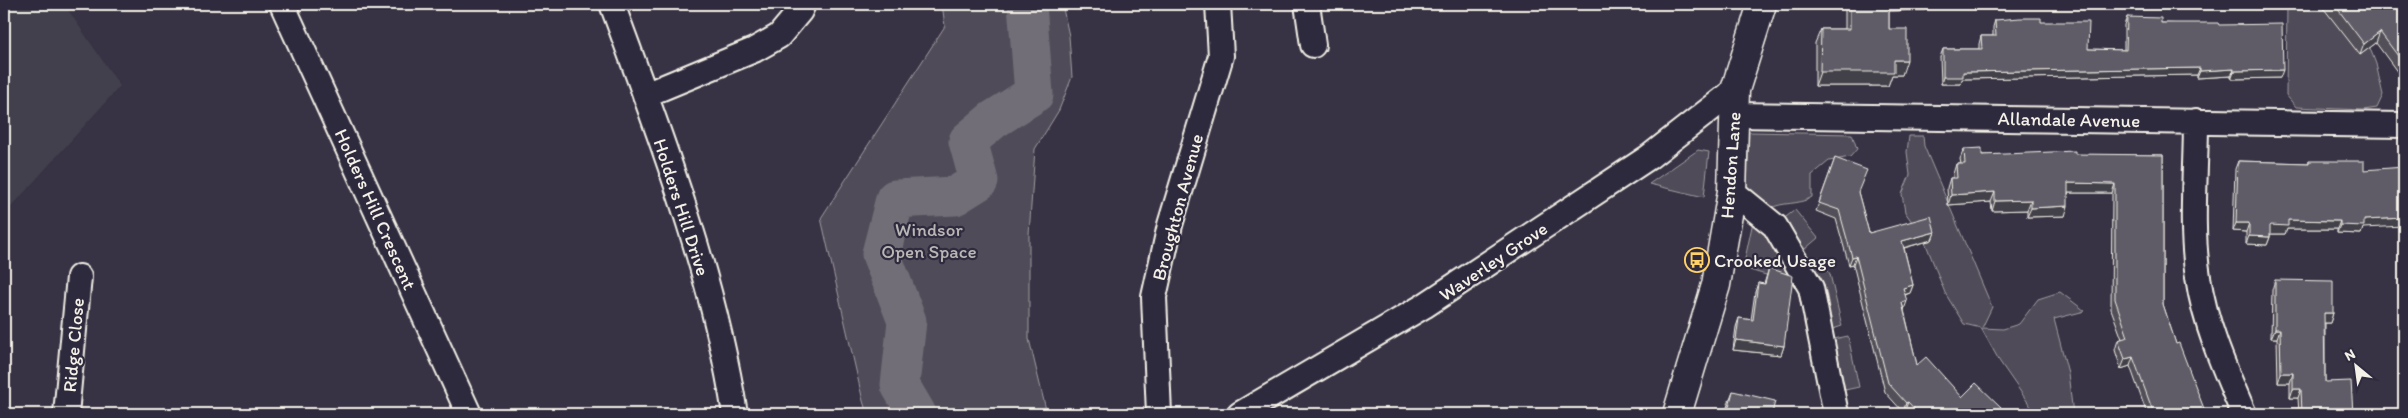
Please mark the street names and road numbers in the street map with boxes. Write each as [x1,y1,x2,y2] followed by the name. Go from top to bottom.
[1998,107,2140,132] street label: Allandale Avenue
[1715,111,1746,219] street label: Hendon Lane
[330,125,421,293] street label: Holders Hill Crescent
[1147,131,1208,283] street label: Broughton Avenue
[648,136,715,279] street label: Holders Hill Drive
[1435,217,1552,306] street label: Waverley Grove
[58,297,89,393] street label: Ridge Close

